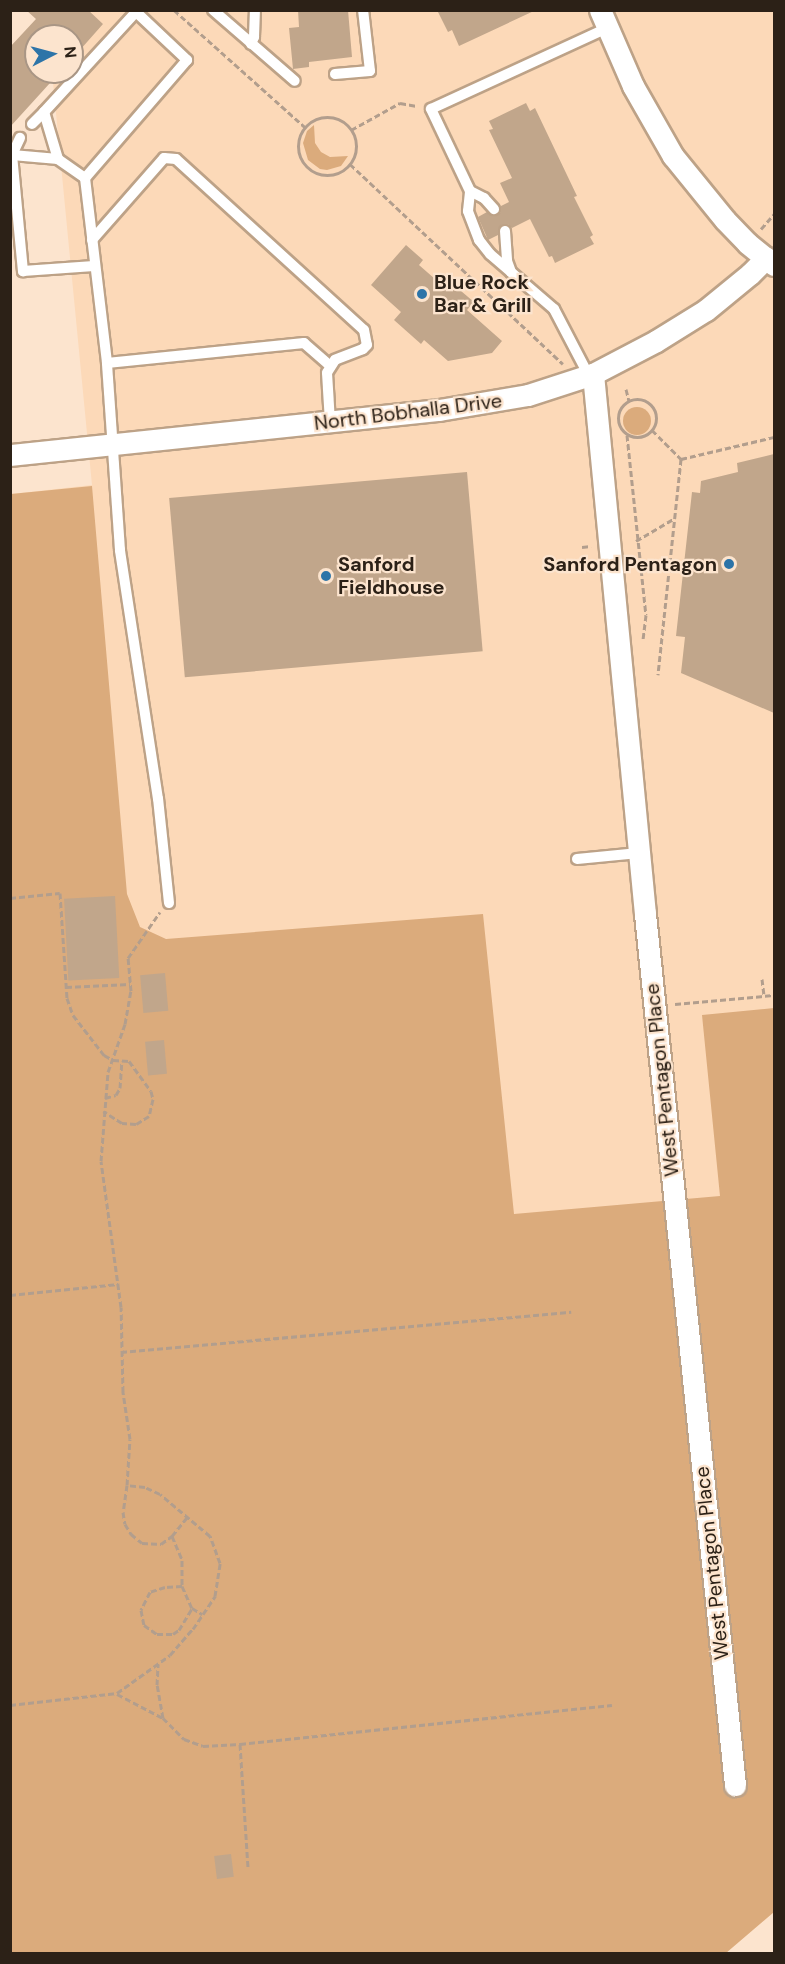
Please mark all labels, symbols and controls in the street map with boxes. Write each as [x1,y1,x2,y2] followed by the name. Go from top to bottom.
[24,24,84,84] north arrow
[59,45,81,59] text: N
[434,270,532,317] place label: Blue Rock Bar & Grill
[415,287,429,301] marker: Blue Rock Bar & Grill
[313,389,503,435] street label: North Bobhalla Drive
[338,552,445,599] place label: Sanford Fieldhouse
[543,552,717,576] place label: Sanford Pentagon
[722,557,736,571] marker: Sanford Pentagon
[319,569,333,583] marker: Sanford Fieldhouse
[640,982,684,1178] street label: West Pentagon Place
[690,1465,734,1661] street label: West Pentagon Place

